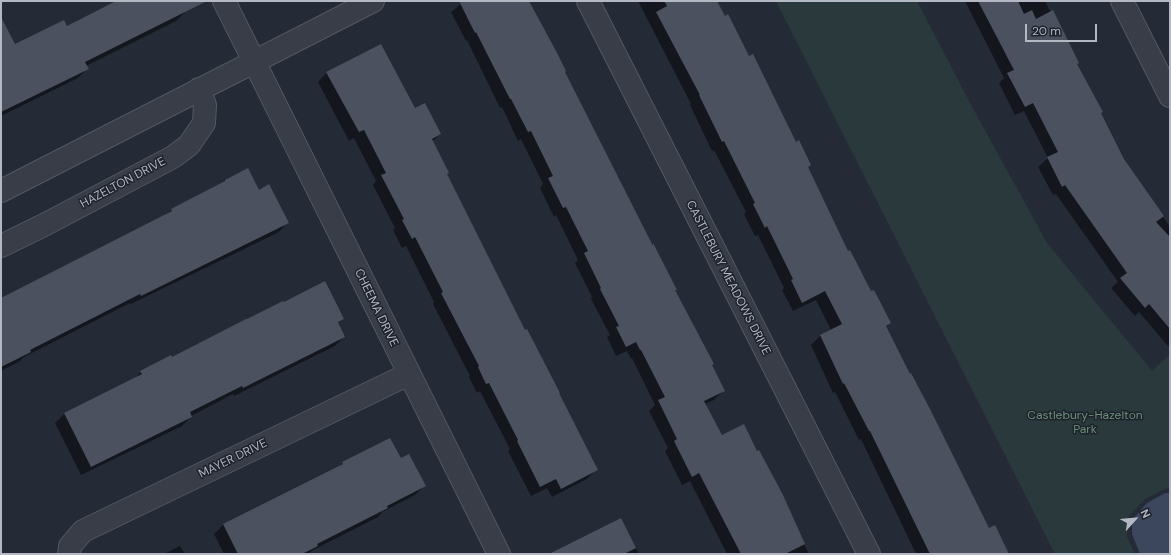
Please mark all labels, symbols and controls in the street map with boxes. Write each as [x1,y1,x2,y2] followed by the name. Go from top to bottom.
[1027,16,1099,42] scale bar
[1032,23,1061,39] text: 20 m
[78,154,168,212] street label: HAZELTON DRIVE
[683,198,773,358] street label: CASTLEBURY MEADOWS DRIVE
[351,267,401,349] street label: CHEEMA DRIVE
[1027,409,1143,437] park label: Castlebury-Hazelton Park
[196,436,270,482] street label: MAYER DRIVE
[1115,499,1155,539] north arrow
[1138,507,1154,520] text: N

